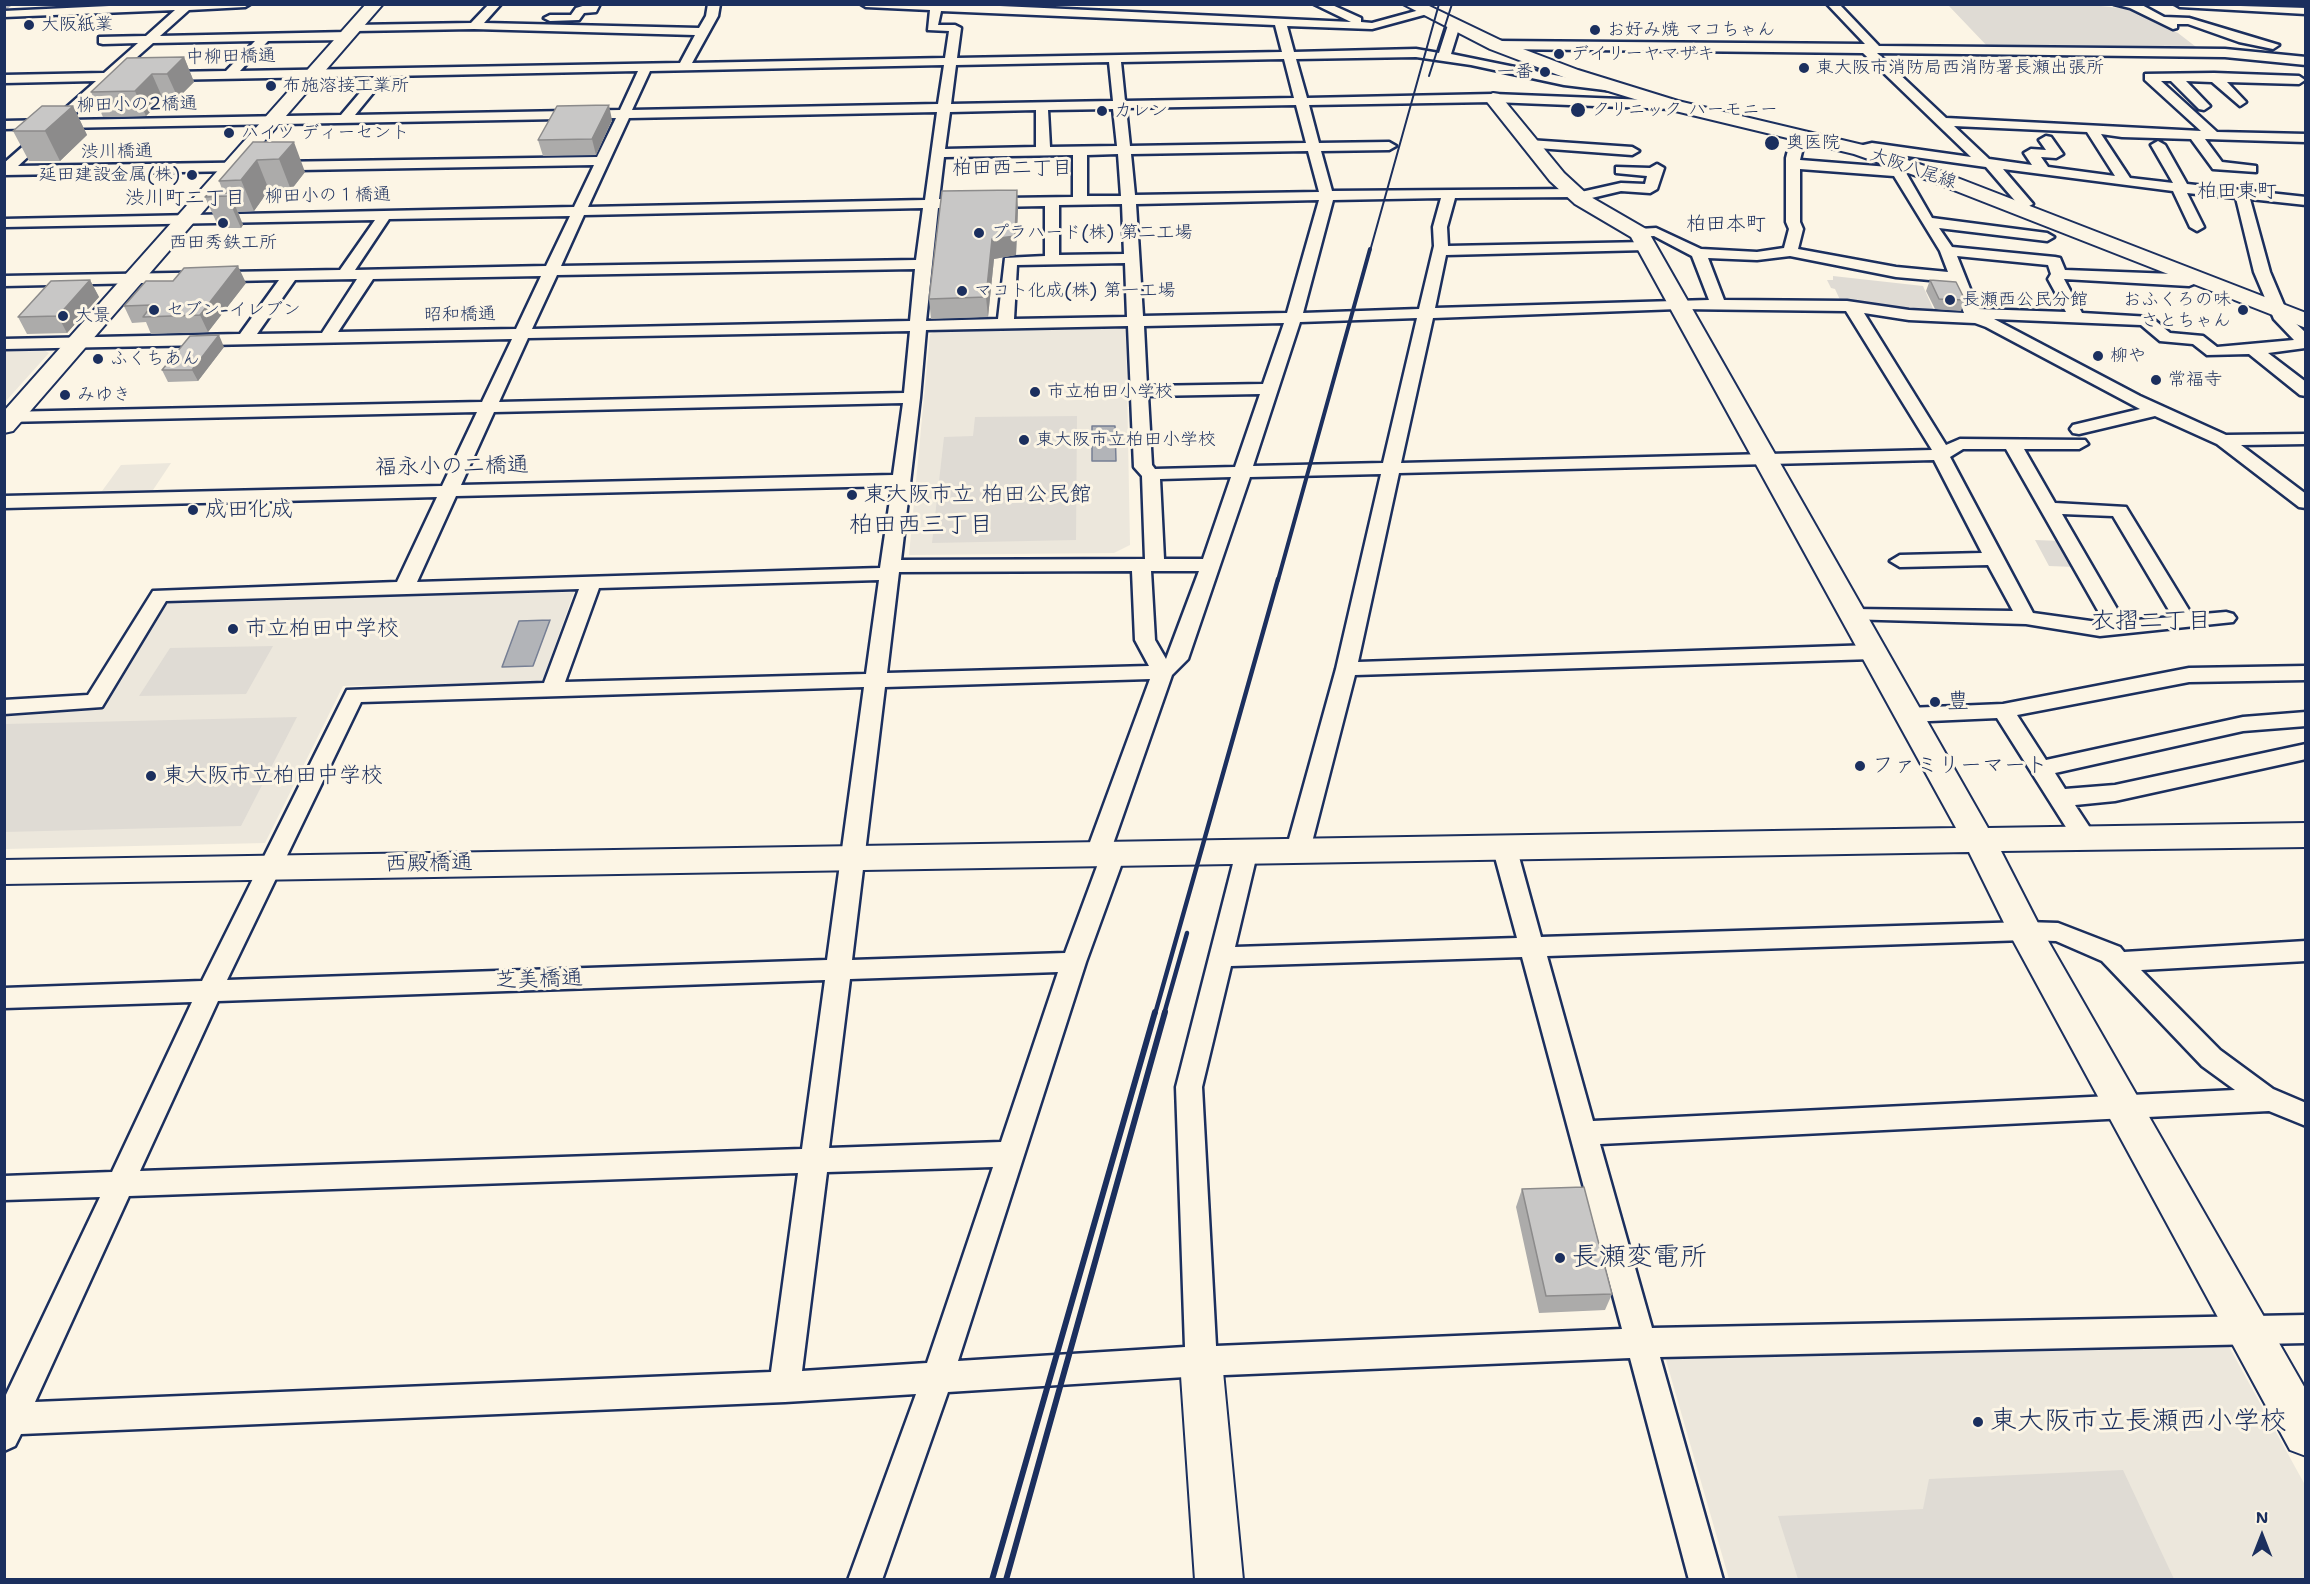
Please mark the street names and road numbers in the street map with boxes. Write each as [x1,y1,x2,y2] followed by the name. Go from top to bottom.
[186,45,276,69] street label: 中柳田橋通
[77,93,197,117] street label: 柳田小の2橋通
[81,141,153,163] street label: 渋川橋通
[1867,144,1959,194] street label: 大阪八尾線
[265,184,391,208] street label: 柳田小の１橋通
[424,304,496,326] street label: 昭和橋通
[375,452,529,482] street label: 福永小の二橋通
[385,850,473,878] street label: 西殿橋通
[495,965,583,995] street label: 芝美橋通

